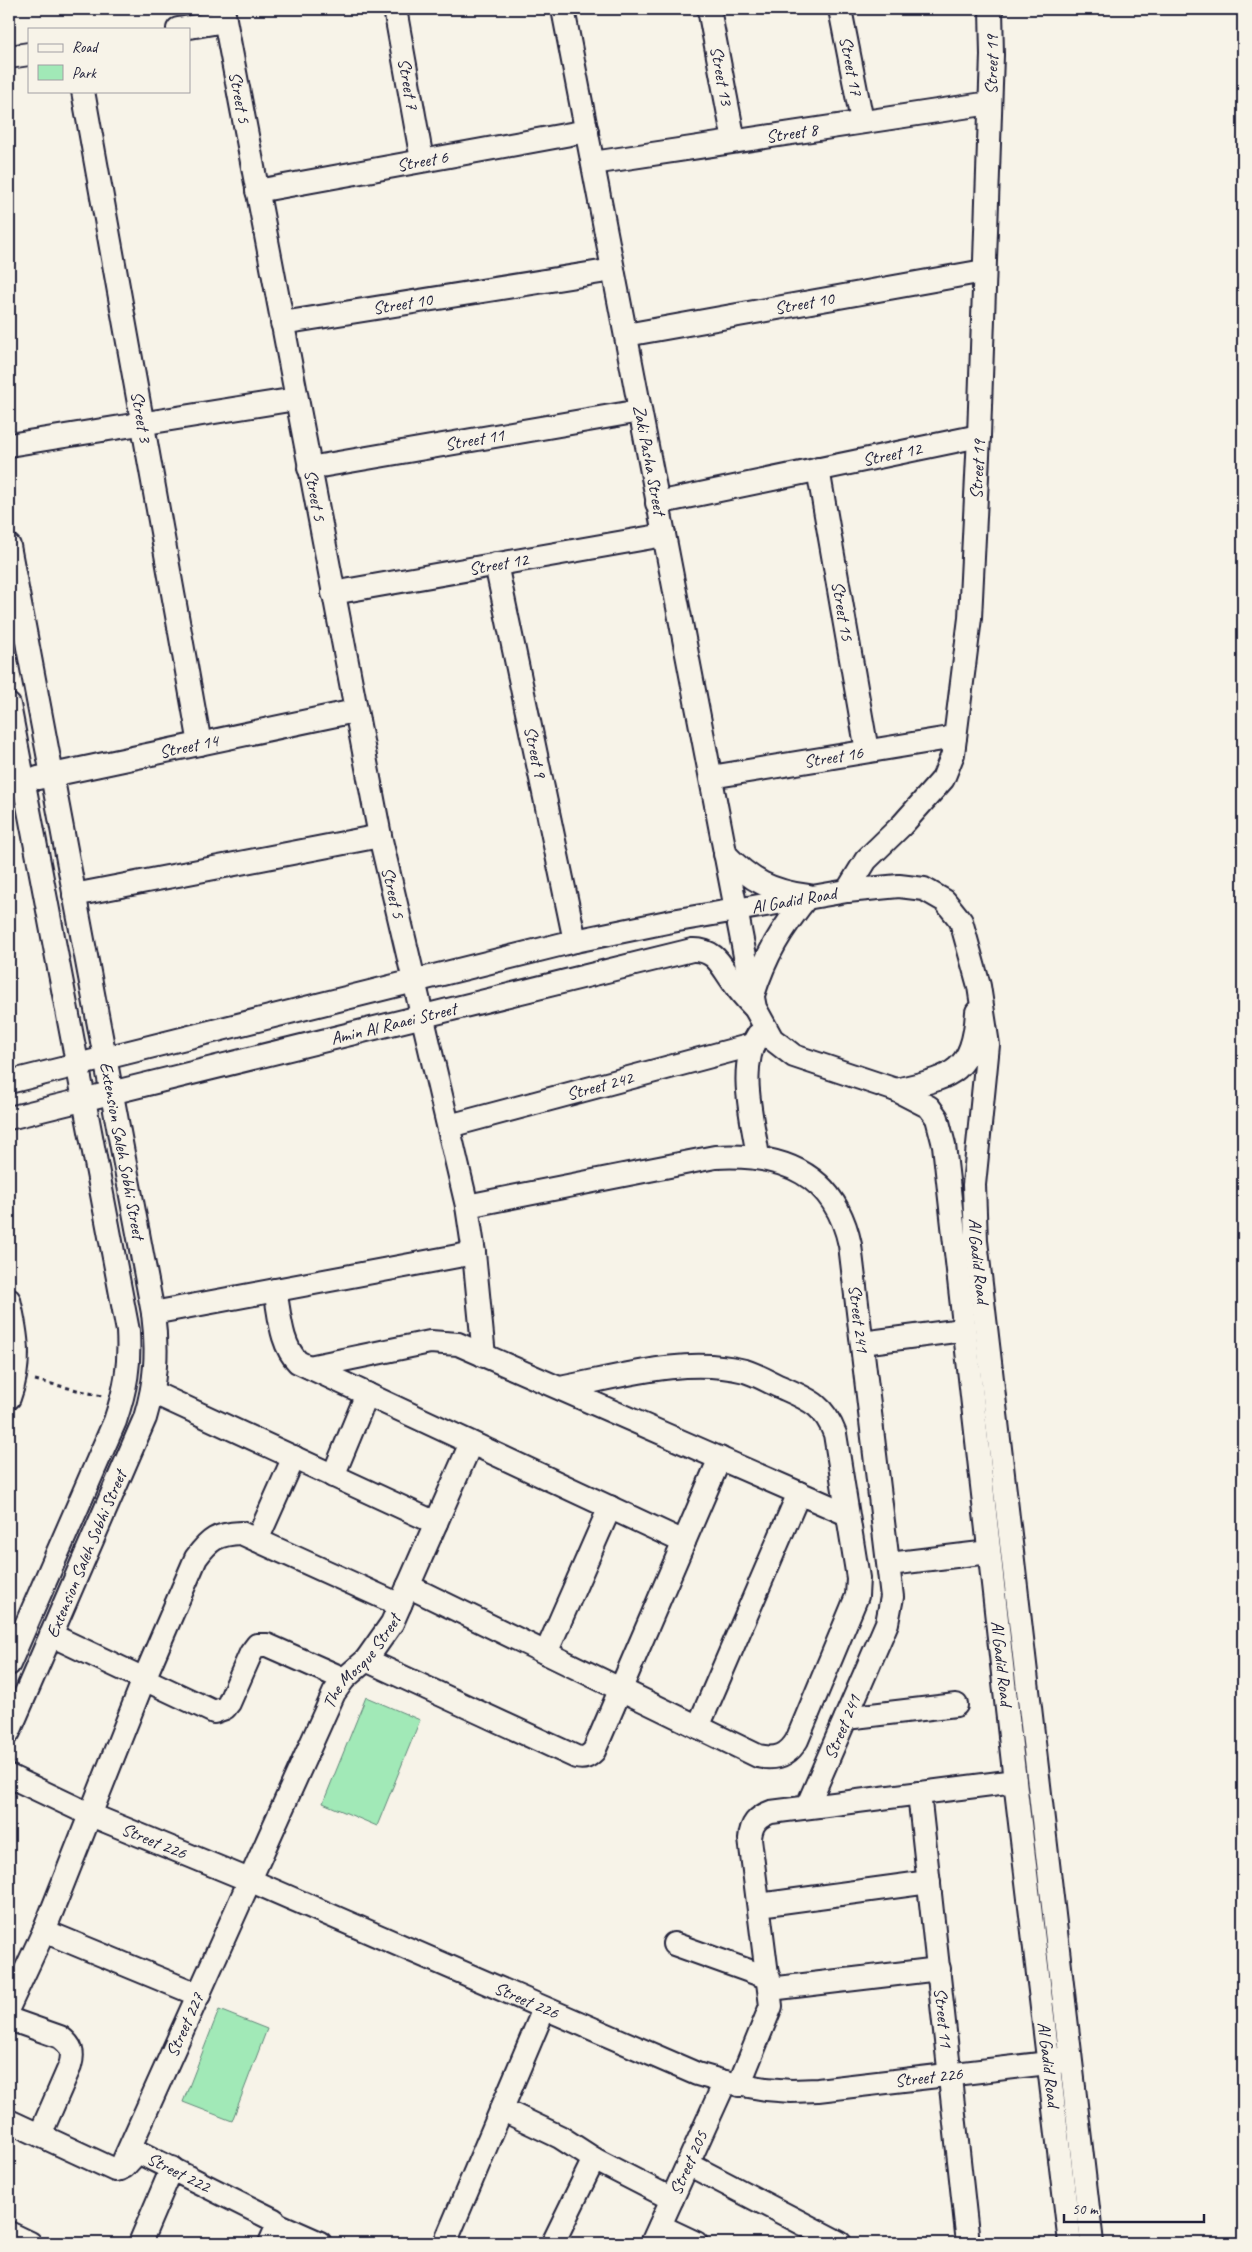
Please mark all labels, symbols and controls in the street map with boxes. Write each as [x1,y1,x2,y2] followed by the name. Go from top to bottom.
[28,28,190,92] legend
[980,33,1003,95] street label: Street 19
[835,34,868,98] street label: Street 17
[72,38,99,57] text: Road
[705,44,738,109] street label: Street 13
[393,56,424,112] street label: Street 7
[72,64,97,83] text: Park
[224,70,256,126] street label: Street 5
[765,118,821,148] street label: Street 8
[395,145,451,176] street label: Street 6
[773,287,837,319] street label: Street 10
[371,288,436,319] street label: Street 10
[126,389,157,446] street label: Street 3
[628,403,672,519] street label: Zaki Pasha Street
[443,423,507,455] street label: Street 11
[860,437,925,471] street label: Street 12
[965,437,990,500] street label: Street 19
[300,468,331,524] street label: Street 5
[467,548,532,580] street label: Street 12
[827,580,859,643] street label: Street 15
[519,724,552,781] street label: Street 9
[157,729,222,763] street label: Street 14
[802,741,866,773] street label: Street 16
[377,865,410,921] street label: Street 5
[750,882,841,918] street label: Al Gadid Road
[329,997,462,1049] street label: Amin Al Raaei Street
[95,1060,150,1244] street label: Extension Saleh Sobhi Street
[564,1066,637,1105] street label: Street 242
[964,1218,994,1307] street label: Al Gadid Road
[844,1284,874,1354] street label: Street 241
[41,1464,132,1641] street label: Extension Saleh Sobhi Street
[318,1608,407,1712] street label: The Mosque Street
[986,1620,1018,1710] street label: Al Gadid Road
[819,1691,866,1763] street label: Street 241
[118,1818,190,1864] street label: Street 226
[491,1977,563,2024] street label: Street 226
[929,1987,958,2049] street label: Street 11
[161,1989,209,2060] street label: Street 227
[1033,2021,1065,2111] street label: Al Gadid Road
[894,2062,964,2092] street label: Street 226
[664,2127,713,2198] street label: Street 205
[143,2147,216,2198] street label: Street 222
[1064,2192,1204,2224] scale bar
[1072,2200,1099,2219] text: 50 m

